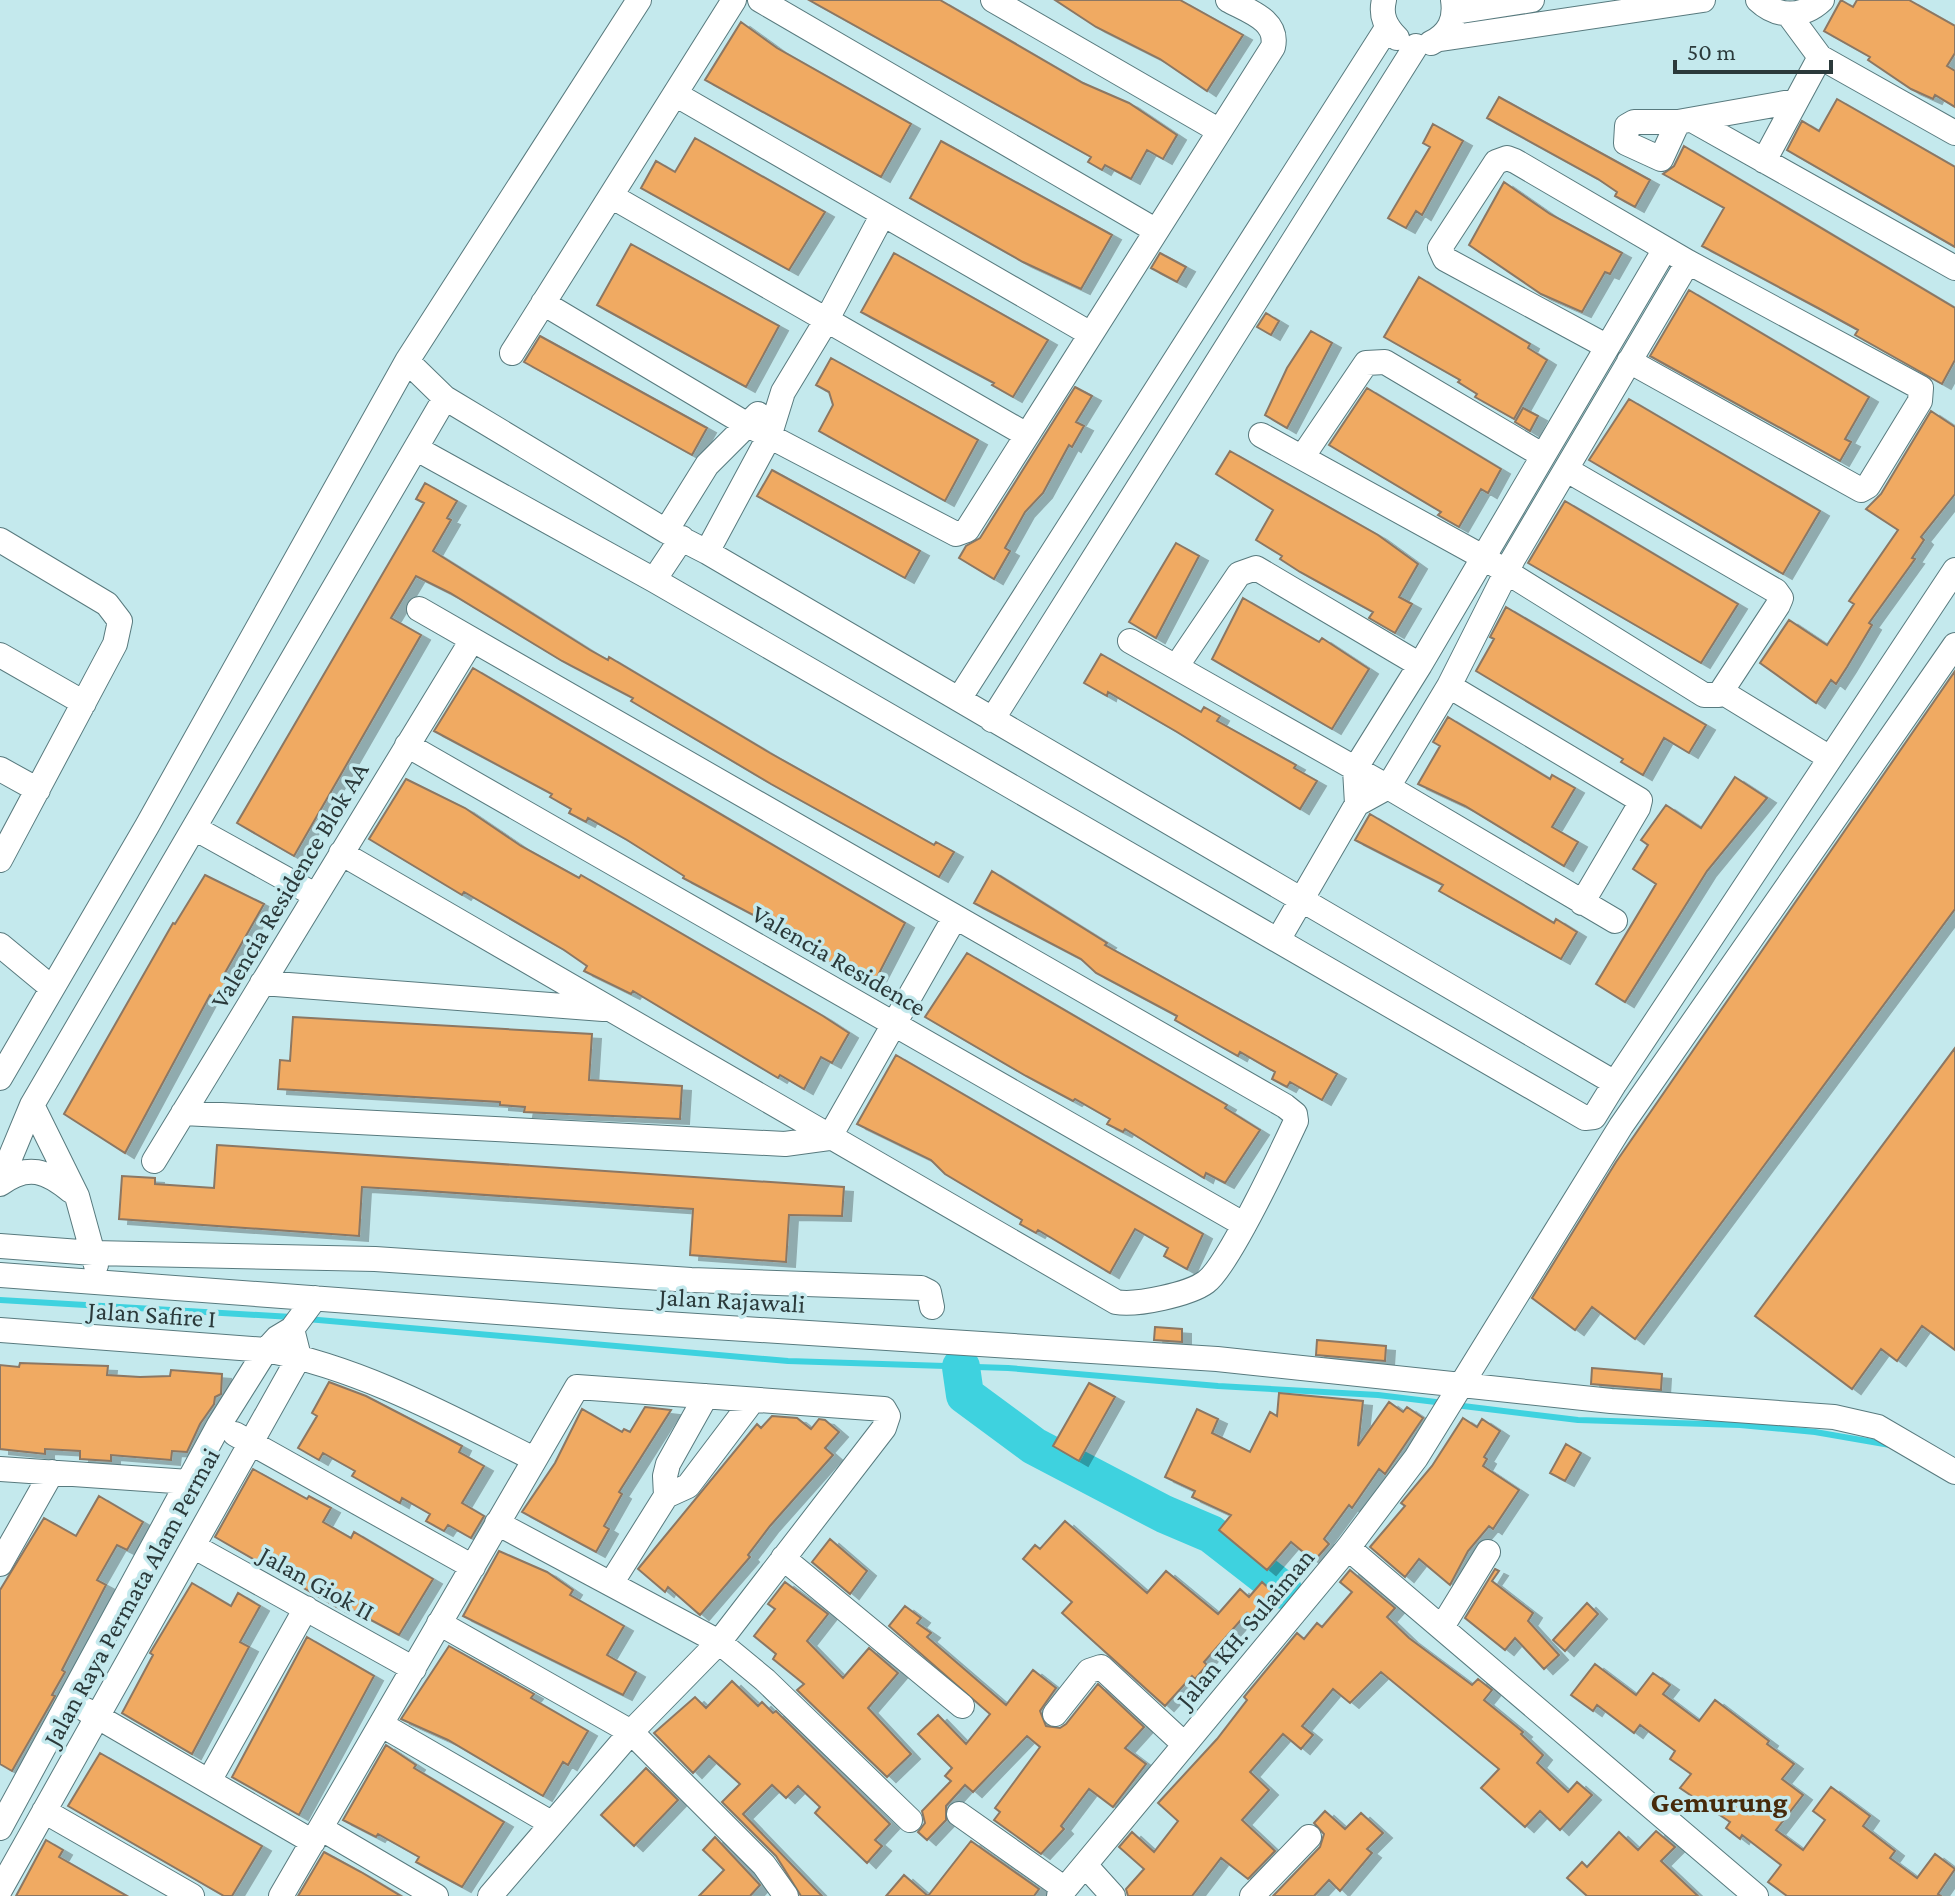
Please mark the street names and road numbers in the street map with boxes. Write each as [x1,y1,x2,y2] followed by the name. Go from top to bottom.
[204,757,375,1013] street label: Valencia Residence Blok AA
[747,899,931,1022] street label: Valencia Residence
[656,1282,806,1319] street label: Jalan Rajawali
[85,1295,217,1333] street label: Jalan Safire I
[36,1443,226,1753] street label: Jalan Raya Permata Alam Permai
[253,1539,379,1627] street label: Jalan Giok II
[1169,1543,1320,1715] street label: Jalan KH. Sulaiman

